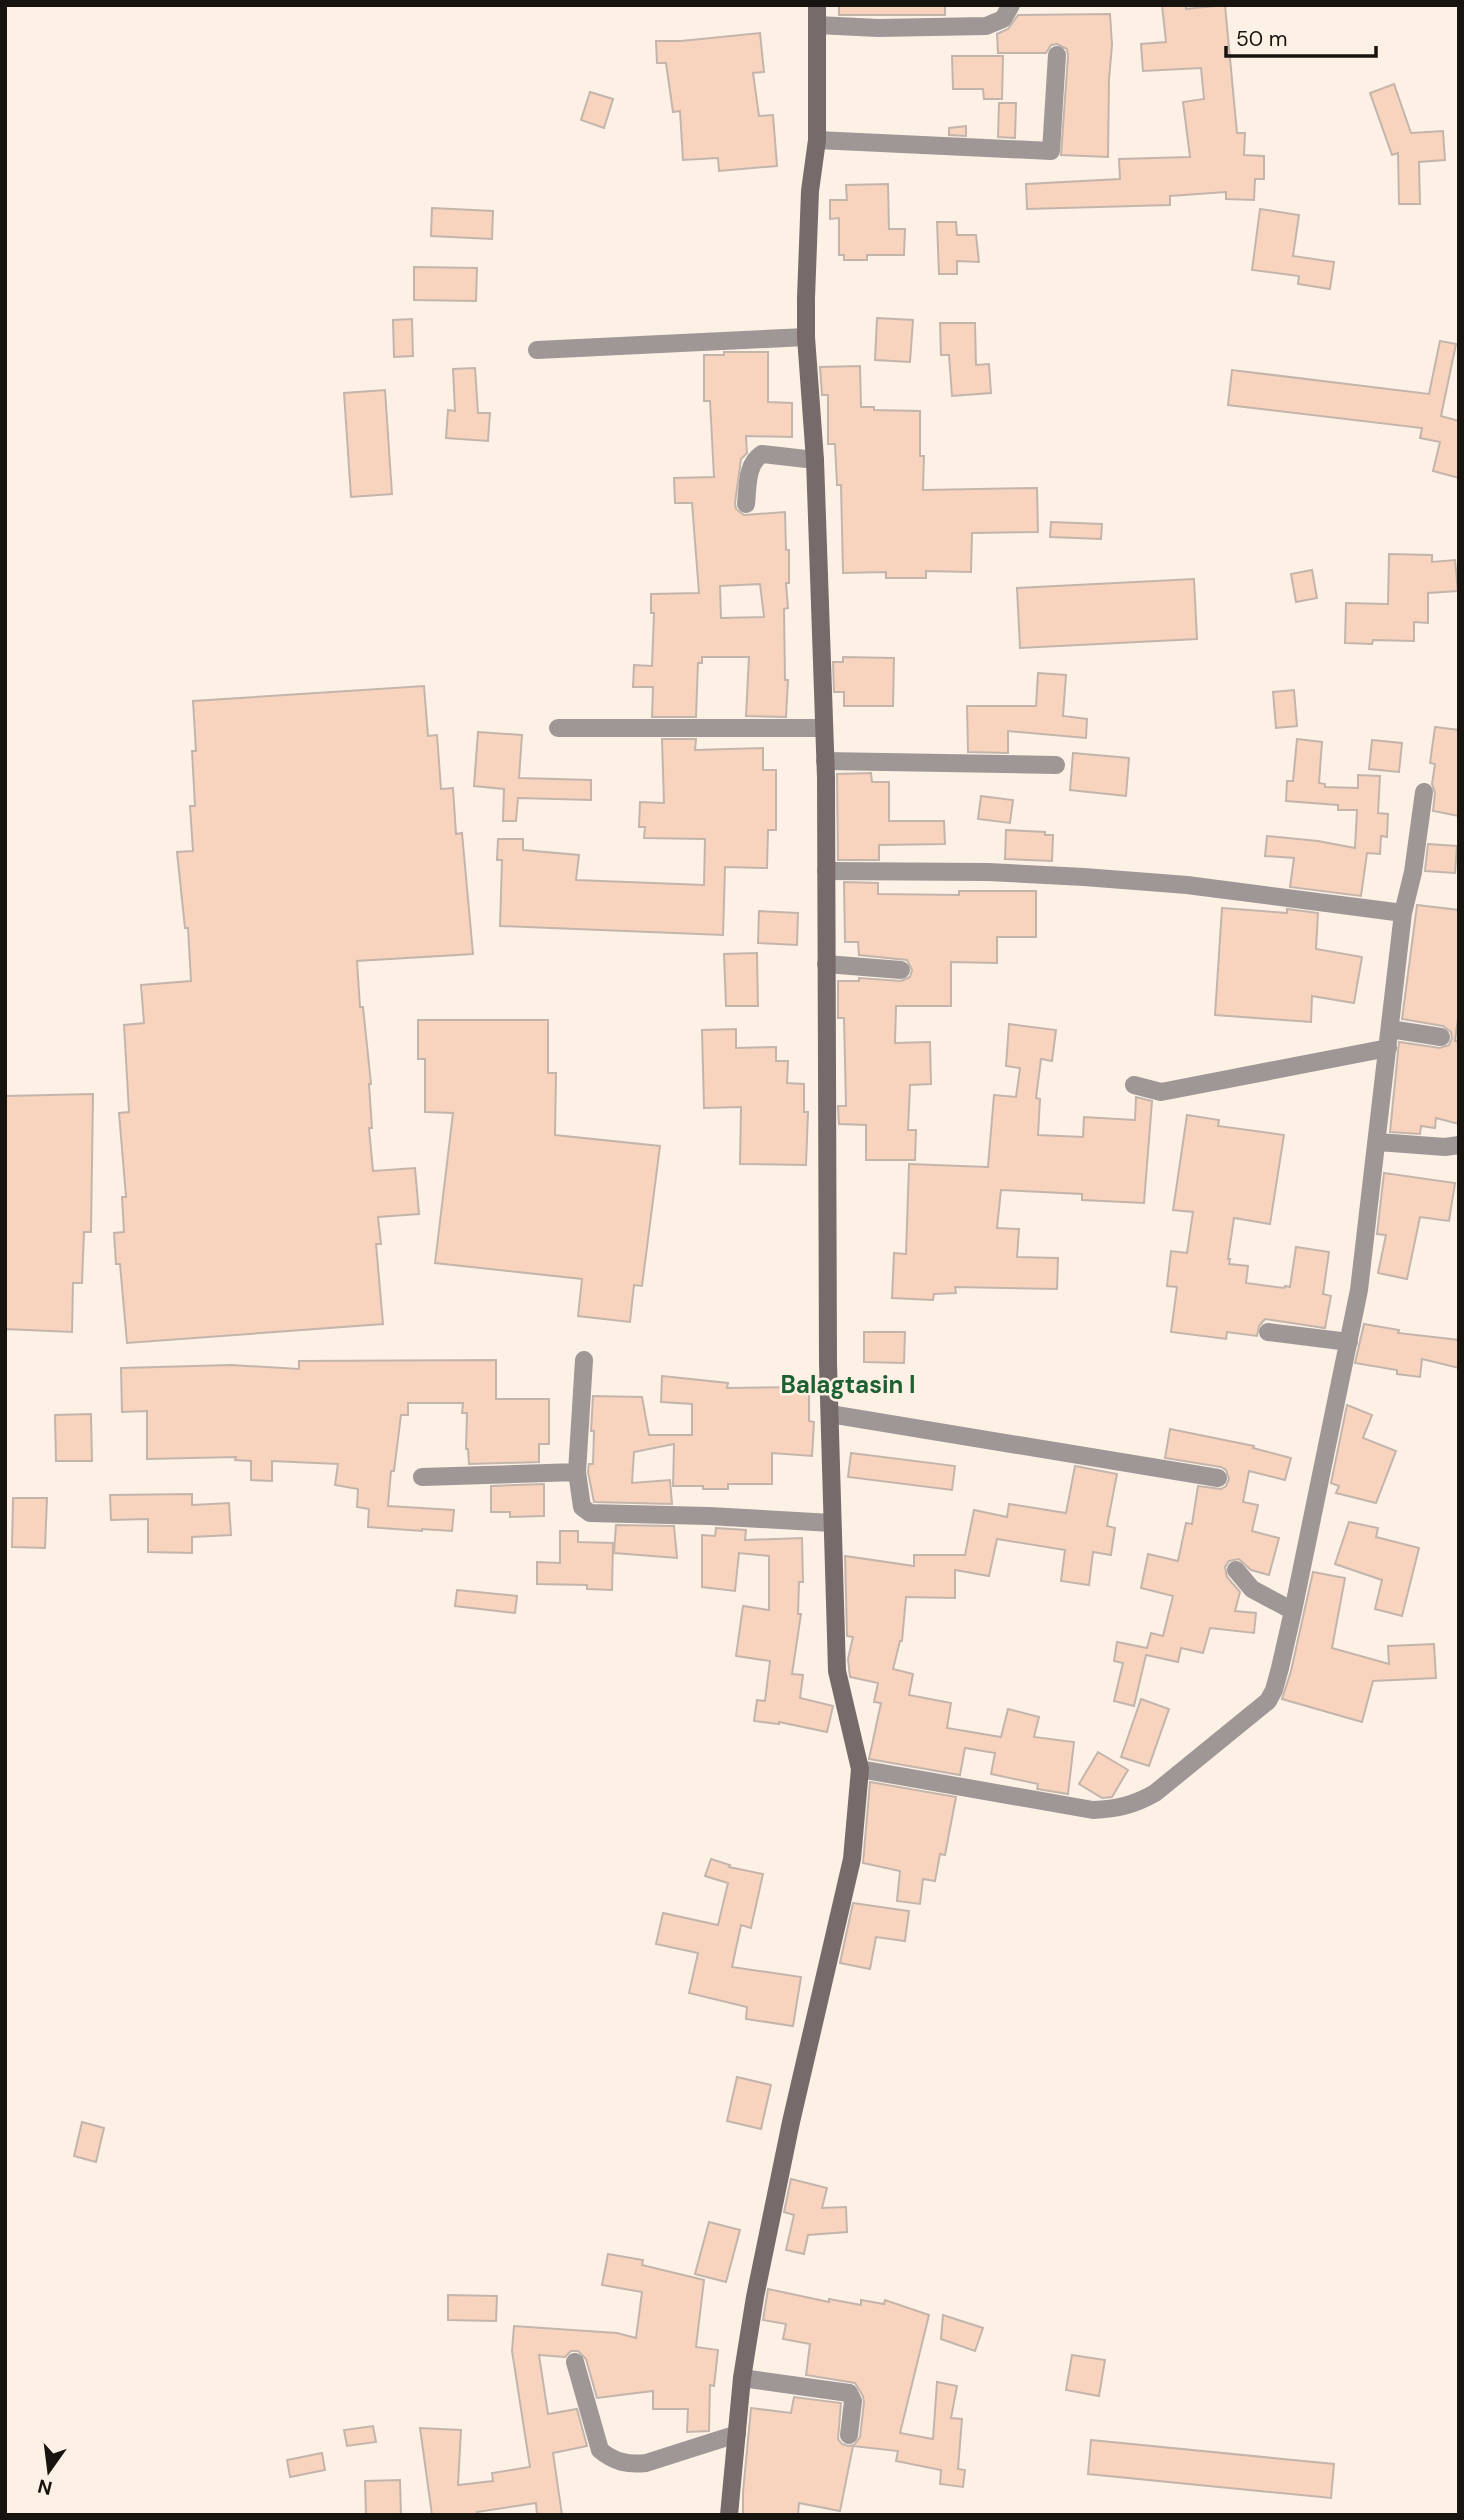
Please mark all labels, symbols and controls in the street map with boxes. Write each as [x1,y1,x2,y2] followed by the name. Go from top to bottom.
[1226,14,1376,58] scale bar
[1236,25,1287,53] text: 50 m
[781,1369,915,1400] district label: Balagtasin I
[14,2436,84,2506] north arrow
[35,2473,55,2501] text: N

